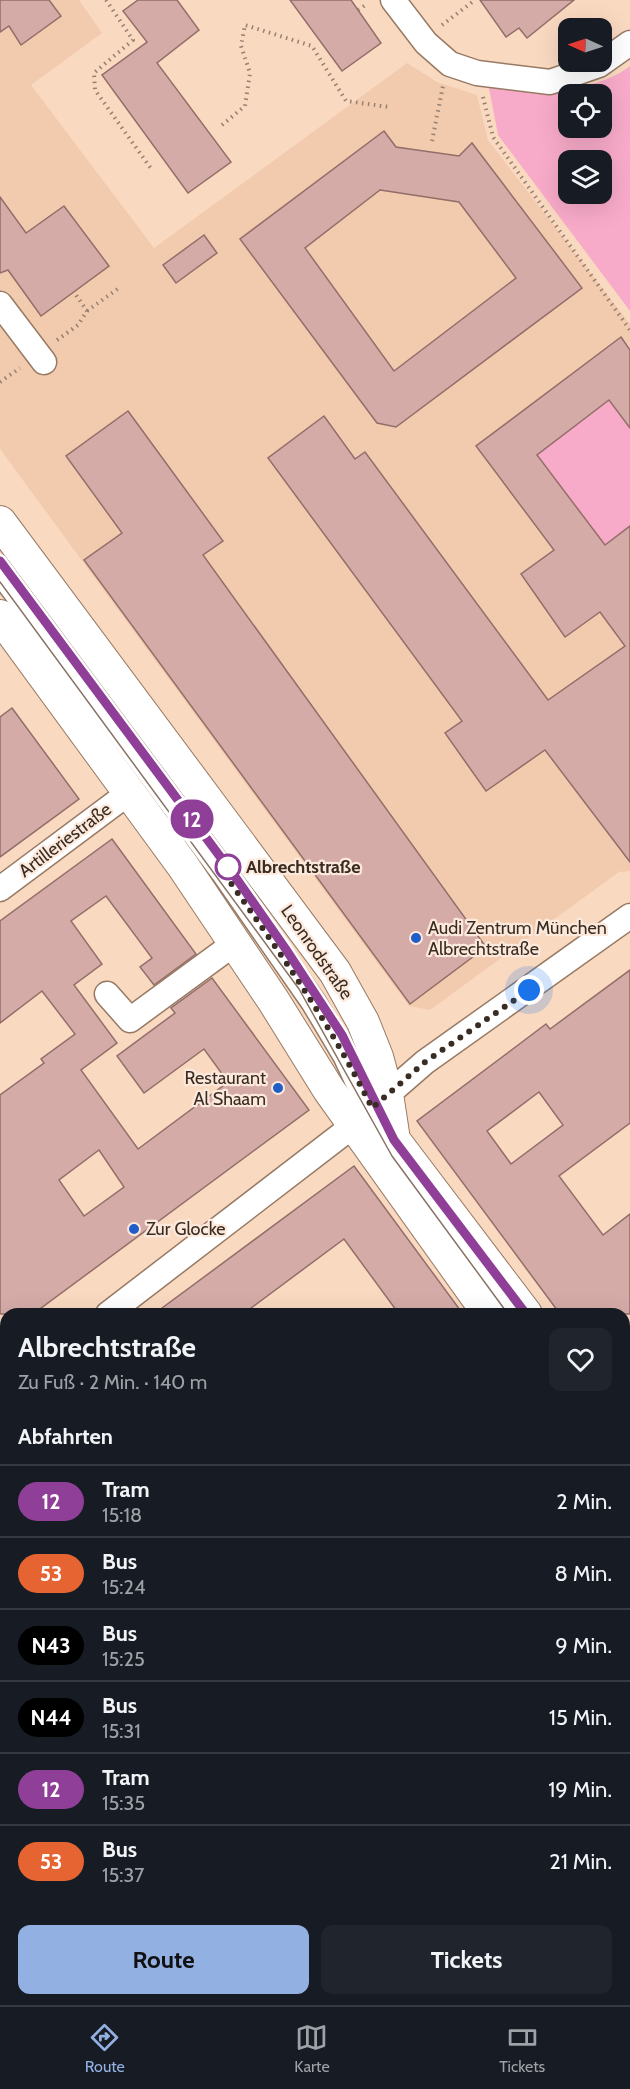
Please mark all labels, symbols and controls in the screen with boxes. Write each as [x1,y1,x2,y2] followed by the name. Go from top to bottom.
[558,18,612,72] north arrow
[558,18,612,204] map controls
[558,84,612,138] button: locate
[558,150,612,204] button: layers
[14,798,116,882] street label: Artilleriestraße
[165,800,219,838] line badge: 12
[183,807,201,832] text: 12
[215,854,241,880] marker: Albrechtstraße
[246,856,360,878] place label: Albrechtstraße
[276,900,358,1004] street label: Leonrodstraße
[428,917,607,960] place label: Audi Zentrum München Albrechtstraße
[409,931,423,945] marker: Audi Zentrum München Albrechtstraße
[514,975,544,1005] your location
[184,1067,266,1110] place label: Restaurant Al Shaam
[271,1081,285,1095] marker: Restaurant Al Shaam
[146,1218,226,1240] place label: Zur Glocke
[127,1222,141,1236] marker: Zur Glocke
[549,1328,612,1391] button: heart
[18,1330,196,1364] text: Albrechtstraße
[18,1370,207,1394] text: Zu Fuß · 2 Min. · 140 m
[18,1423,113,1450] text: Abfahrten
[102,1476,150,1503] text: Tram
[556,1488,612,1515] text: 2 Min.
[42,1489,60,1514] text: 12
[102,1503,142,1527] text: 15:18
[102,1548,137,1575] text: Bus
[555,1560,612,1587] text: 8 Min.
[40,1561,62,1586] text: 53
[102,1575,146,1599] text: 15:24
[102,1620,137,1647] text: Bus
[555,1632,612,1659] text: 9 Min.
[31,1633,71,1658] text: N43
[102,1647,145,1671] text: 15:25
[102,1692,137,1719] text: Bus
[549,1704,612,1731] text: 15 Min.
[31,1705,71,1730] text: N44
[102,1719,141,1743] text: 15:31
[102,1764,150,1791] text: Tram
[548,1776,612,1803] text: 19 Min.
[42,1777,60,1802] text: 12
[102,1791,145,1815] text: 15:35
[102,1836,137,1863] text: Bus
[549,1848,612,1875] text: 21 Min.
[40,1849,62,1874] text: 53
[102,1863,144,1887] text: 15:37
[18,1925,309,1994] button: Route
[321,1925,612,1994] button: Tickets
[85,2021,125,2076] tab: Route
[294,2021,330,2076] tab: Karte
[499,2021,545,2076] tab: Tickets

